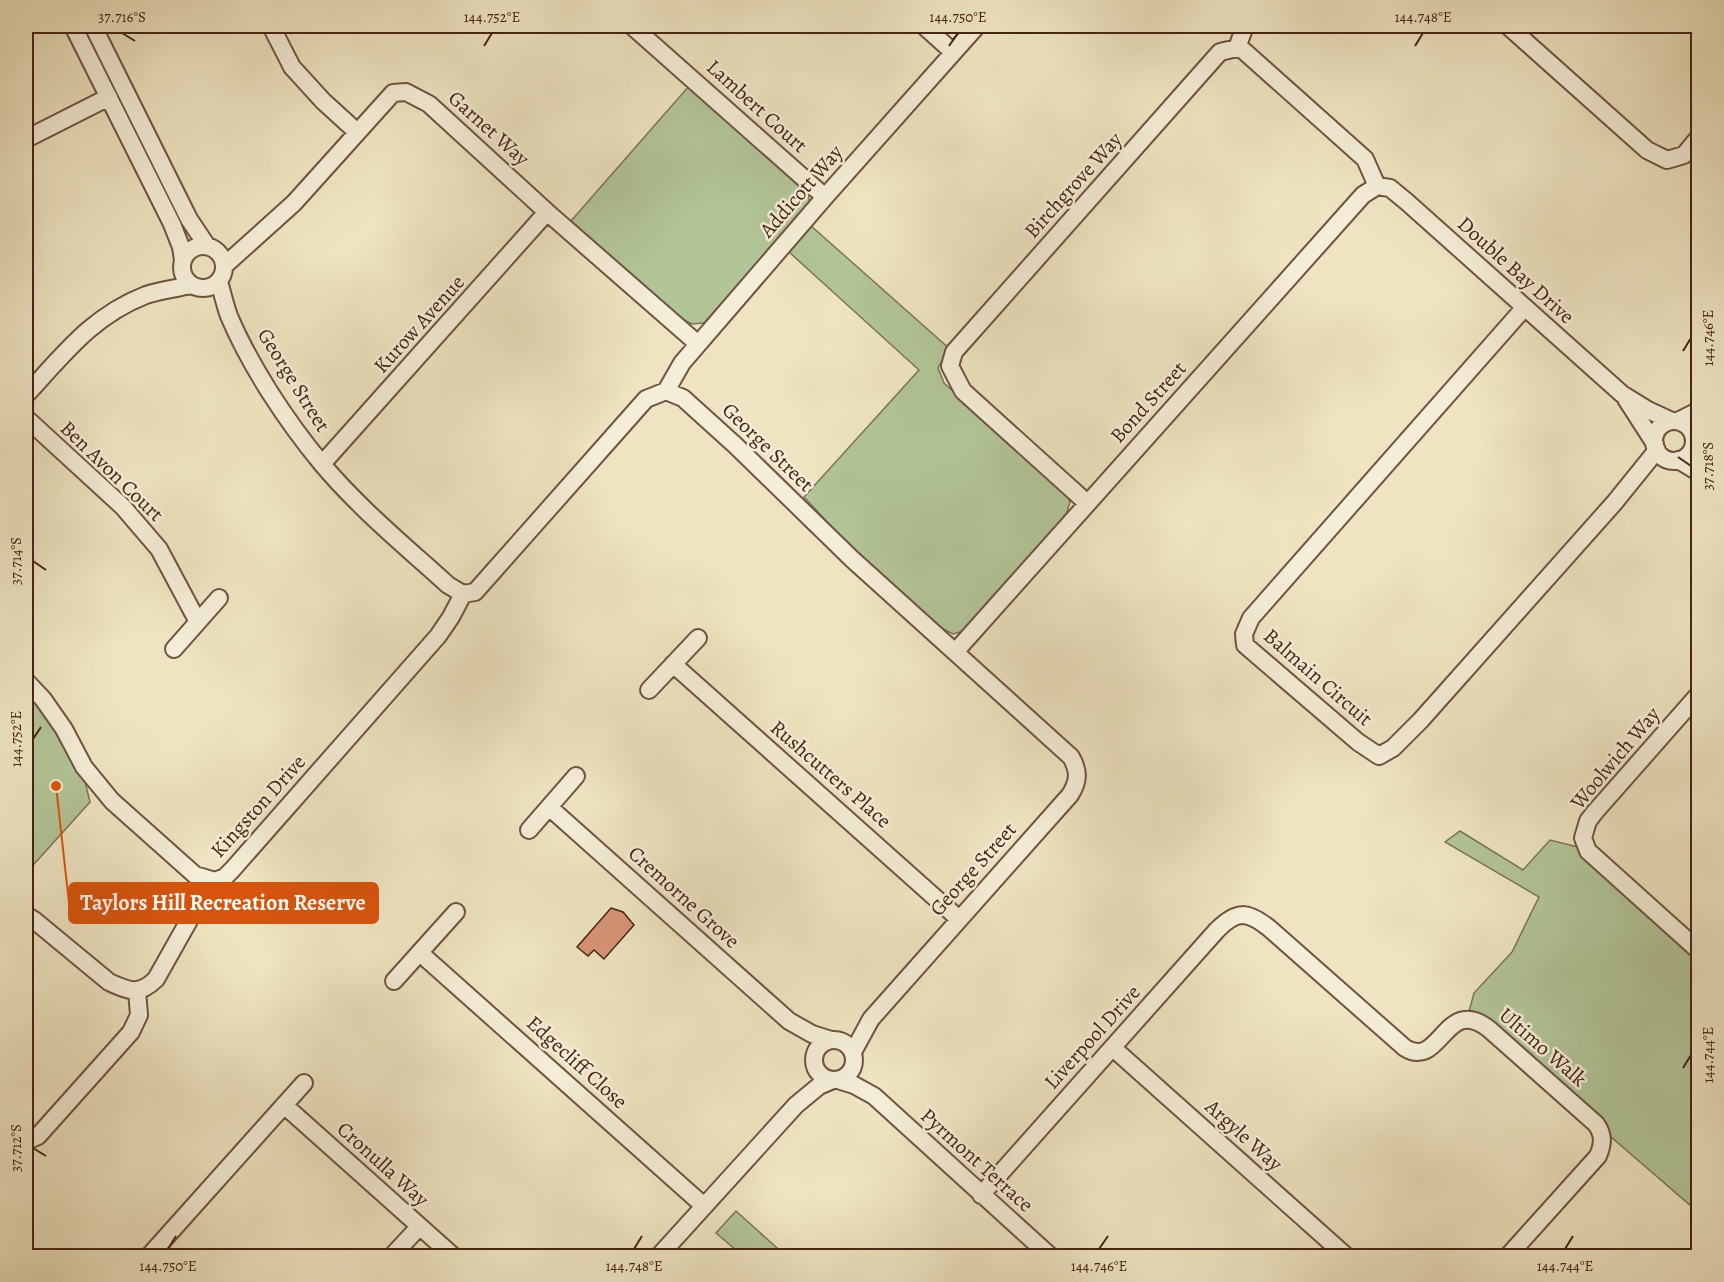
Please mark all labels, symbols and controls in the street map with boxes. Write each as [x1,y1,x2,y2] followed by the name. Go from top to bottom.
[98,7,146,27] text: 37.716°S
[464,7,520,27] text: 144.752°E
[929,7,987,27] text: 144.750°E
[1394,7,1452,27] text: 144.748°E
[701,53,813,159] street label: Lambert Court
[442,84,536,172] street label: Garnet Way
[1018,125,1129,244] street label: Birchgrove Way
[752,138,849,244] street label: Addicott Way
[1451,210,1581,330] street label: Double Bay Drive
[367,269,471,379] street label: Kurow Avenue
[1698,310,1718,366] text: 144.746°E
[251,323,337,437] street label: George Street
[1104,355,1192,449] street label: Bond Street
[716,396,820,498] street label: George Street
[54,414,170,528] street label: Ben Avon Court
[1698,442,1718,490] text: 37.718°S
[6,537,26,585] text: 37.714°S
[1258,622,1379,732] street label: Balmain Circuit
[1563,700,1667,816] street label: Woolwich Way
[6,711,26,767] text: 144.752°E
[765,714,897,834] street label: Rushcutters Place
[204,748,312,864] street label: Kingston Drive
[923,816,1023,922] street label: George Street
[622,839,746,955] street label: Cremorne Grove
[69,883,378,923] callout: Taylors Hill Recreation Reserve
[80,888,366,918] text: Taylors Hill Recreation Reserve
[1038,979,1146,1095] street label: Liverpool Drive
[1493,1001,1593,1093] street label: Ultimo Walk
[520,1009,634,1115] street label: Edgecliff Close
[1698,1027,1718,1083] text: 144.744°E
[1199,1092,1289,1178] street label: Argyle Way
[914,1102,1040,1218] street label: Pyrmont Terrace
[331,1115,435,1213] street label: Cronulla Way
[6,1124,26,1172] text: 37.712°S
[139,1256,197,1276] text: 144.750°E
[605,1256,663,1276] text: 144.748°E
[1071,1256,1127,1276] text: 144.746°E
[1537,1256,1593,1276] text: 144.744°E

